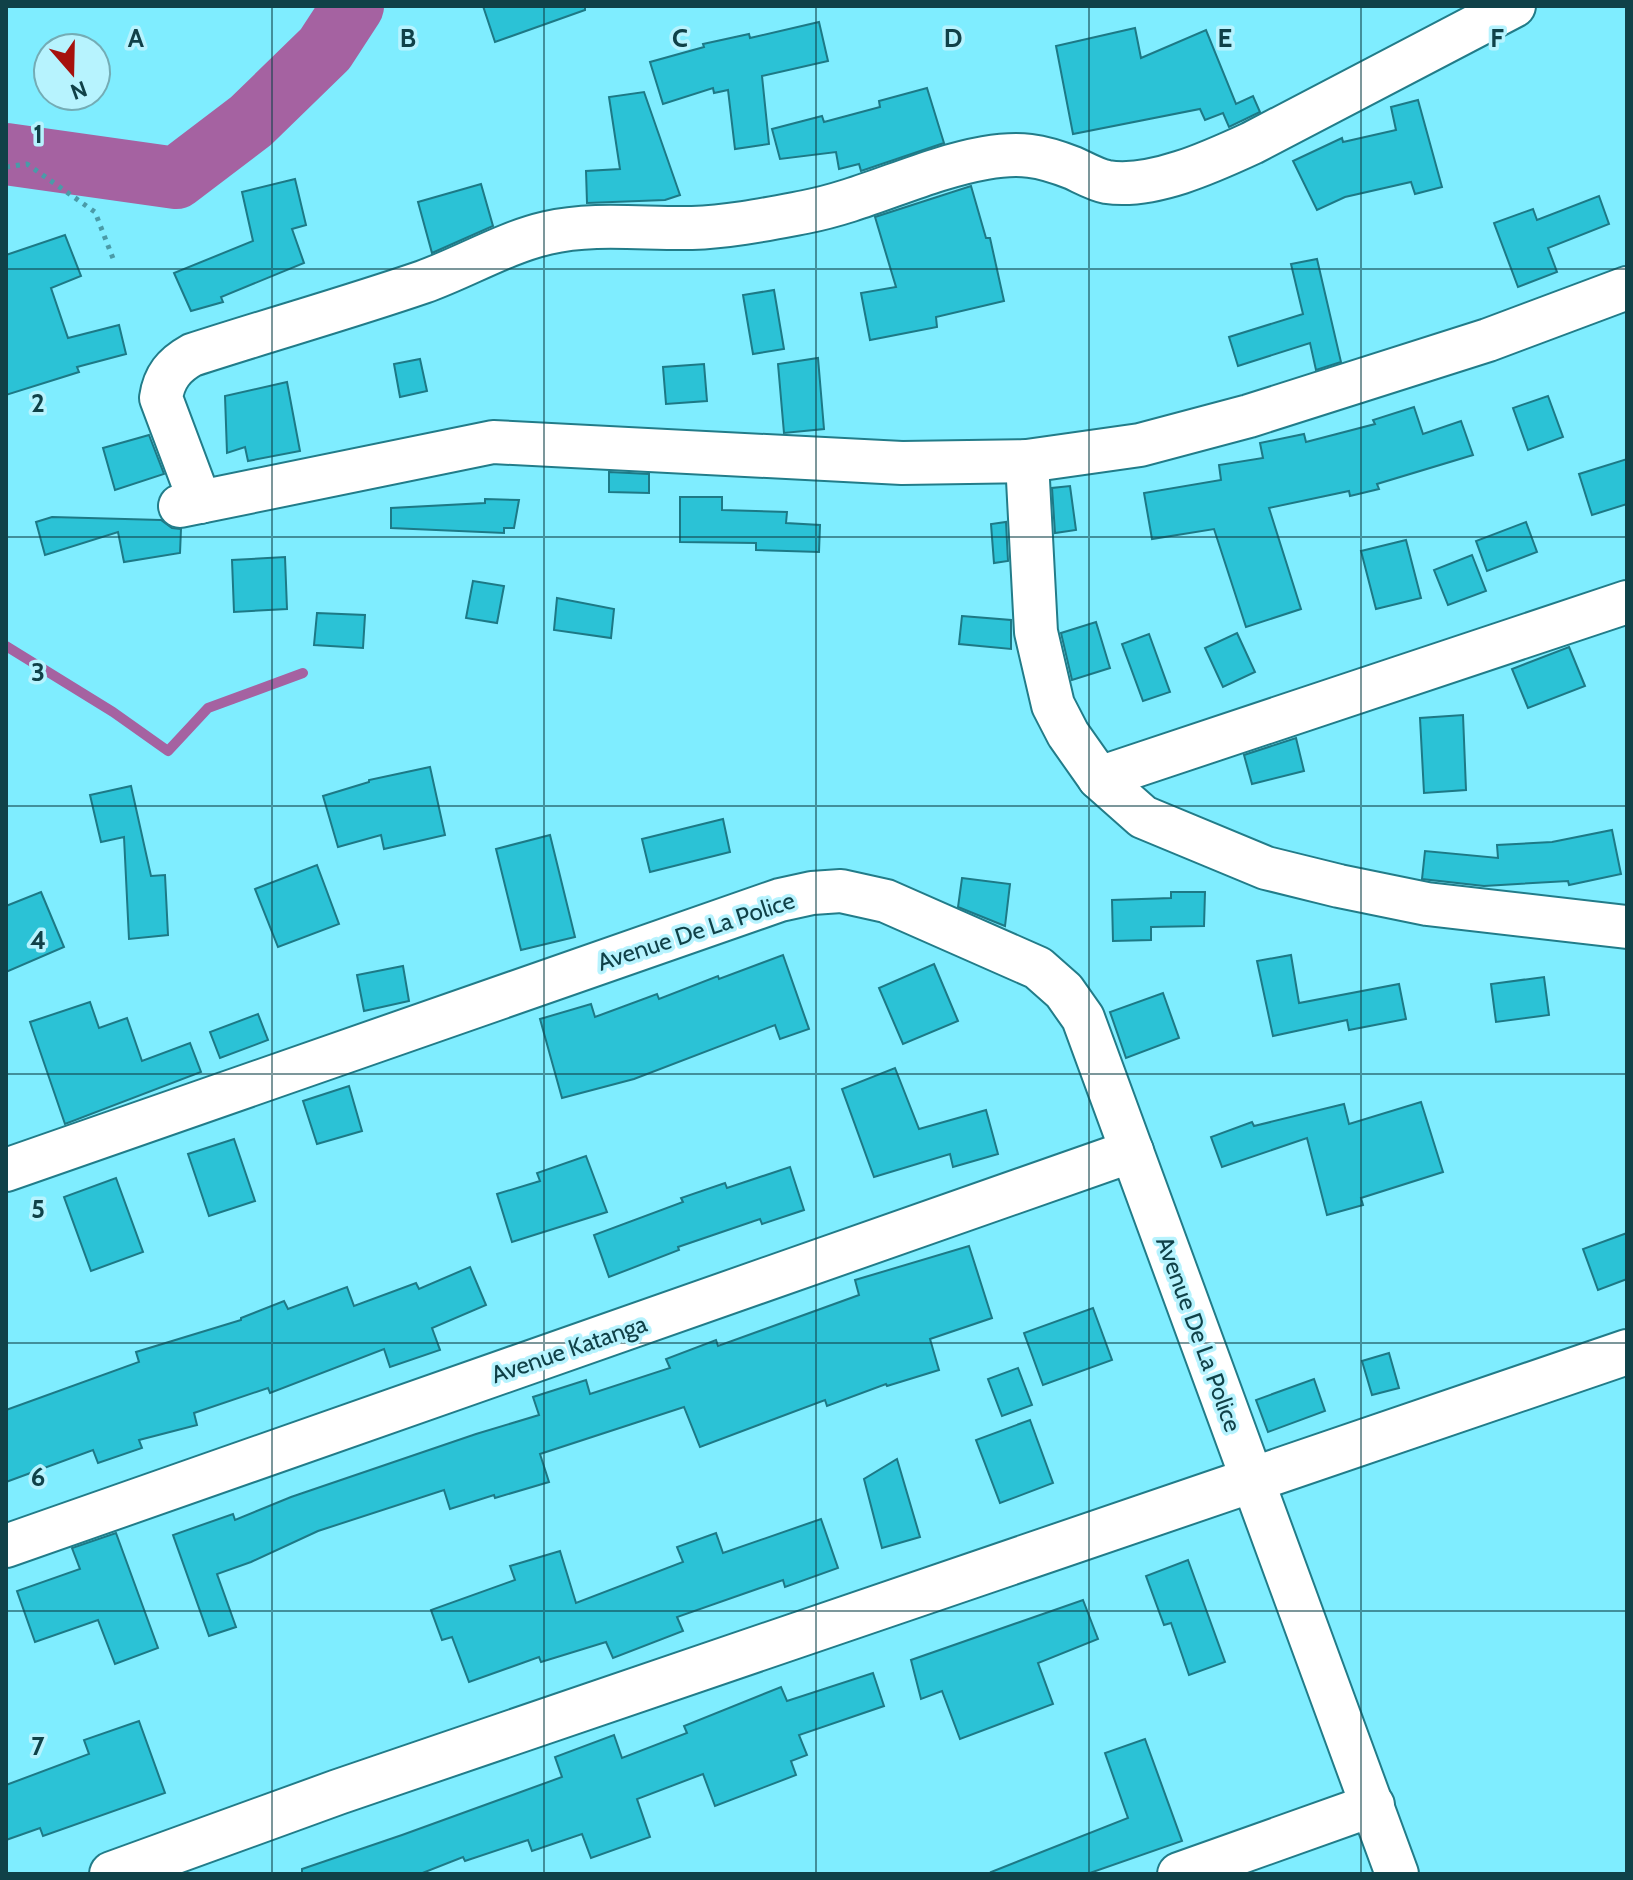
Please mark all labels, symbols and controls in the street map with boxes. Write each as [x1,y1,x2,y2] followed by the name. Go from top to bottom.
[128,22,145,54] text: A
[400,22,416,54] text: B
[672,22,688,54] text: C
[944,22,962,54] text: D
[1218,22,1232,54] text: E
[1490,22,1504,54] text: F
[32,32,112,112] north arrow
[67,75,91,106] text: N
[33,118,43,150] text: 1
[31,387,45,419] text: 2
[31,656,45,688] text: 3
[594,885,798,977] street label: Avenue De La Police
[30,924,46,956] text: 4
[31,1193,45,1225] text: 5
[1150,1232,1248,1436] street label: Avenue De La Police
[487,1309,651,1389] street label: Avenue Katanga
[31,1461,45,1493] text: 6
[31,1730,45,1762] text: 7

